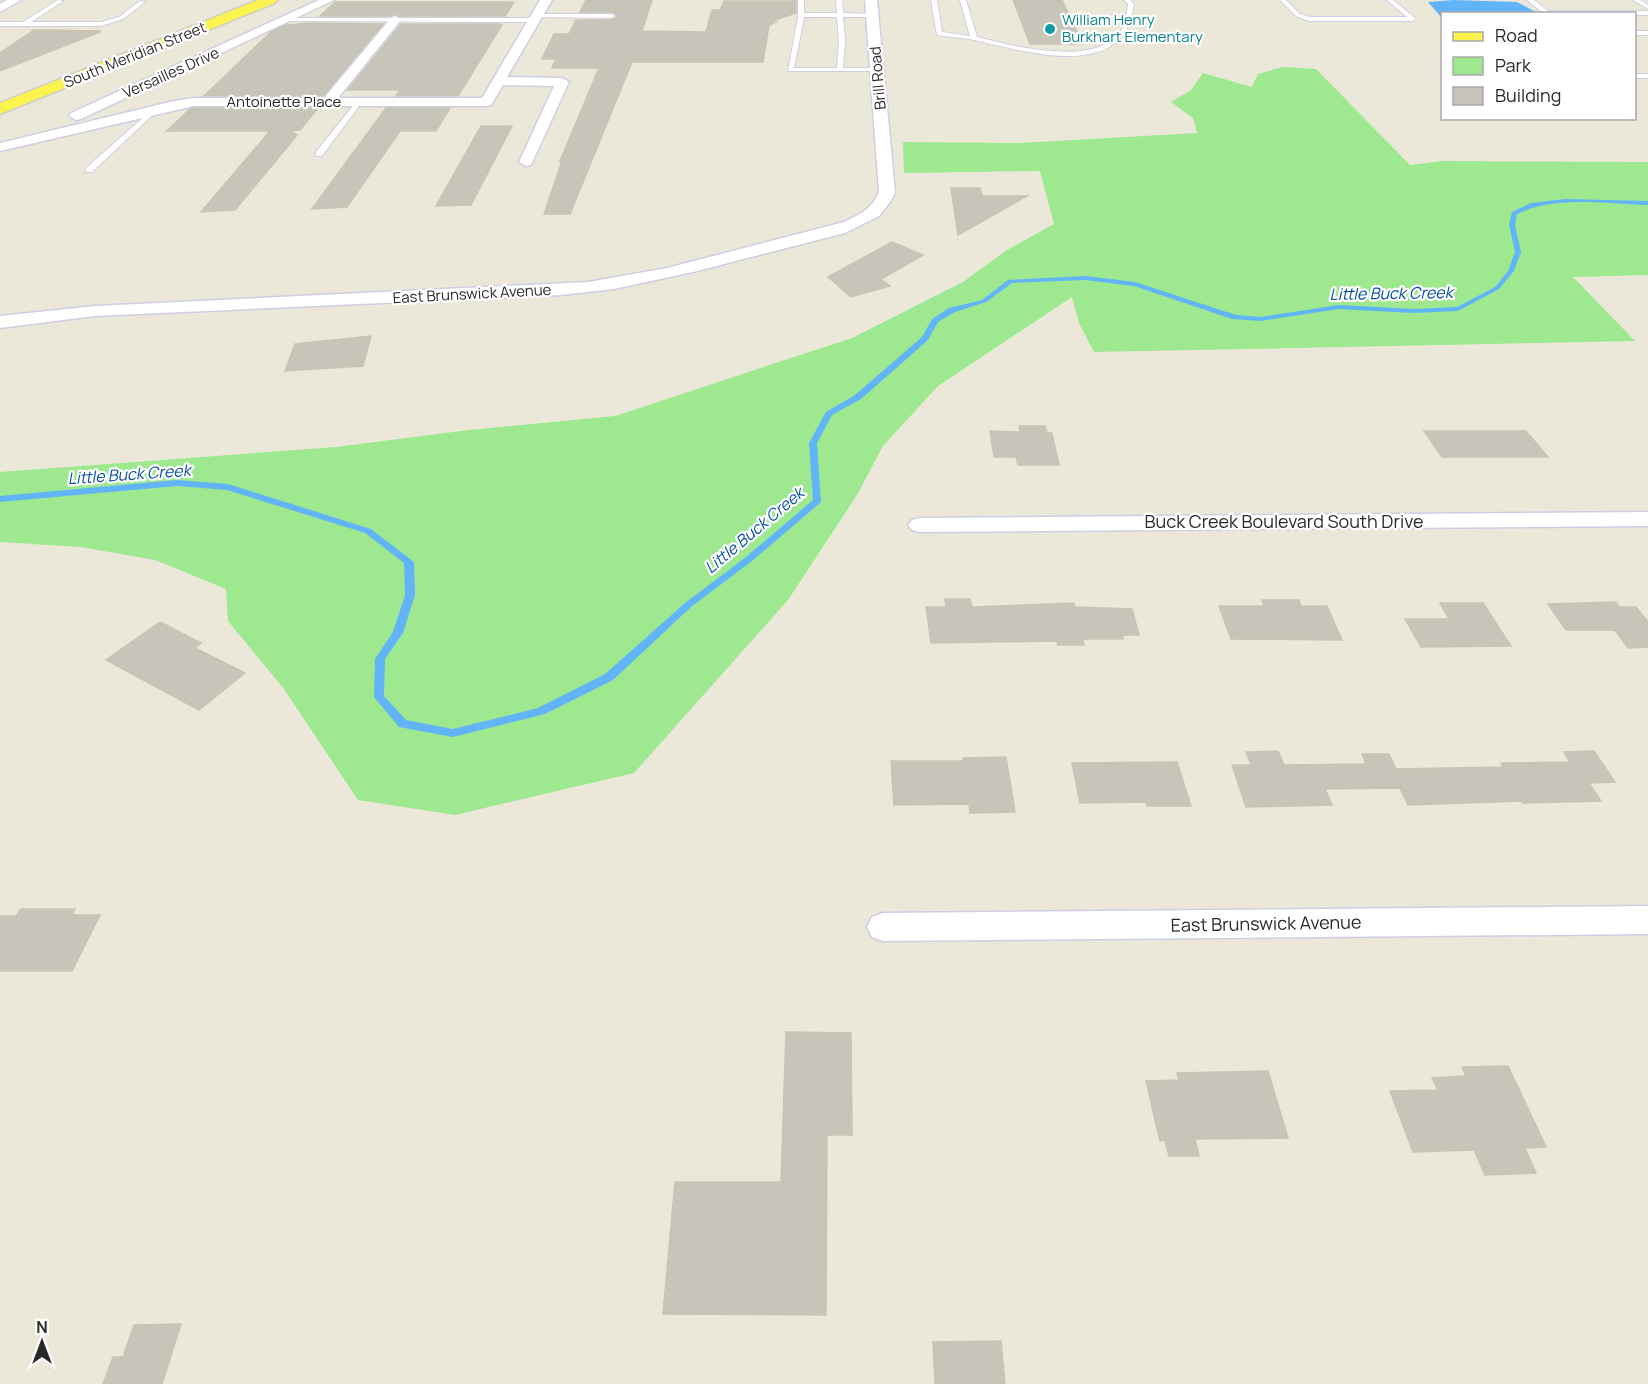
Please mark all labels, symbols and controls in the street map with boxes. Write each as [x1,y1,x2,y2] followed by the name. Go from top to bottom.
[1062,9,1203,47] place label: William Henry Burkhart Elementary
[1441,12,1636,120] legend
[60,16,209,93] street label: South Meridian Street
[1043,22,1057,36] marker: William Henry Burkhart Elementary
[1495,23,1538,47] text: Road
[119,42,223,103] street label: Versailles Drive
[864,45,891,111] street label: Brill Road
[1495,53,1532,77] text: Park
[1495,83,1561,107] text: Building
[227,91,342,112] street label: Antoinette Place
[392,279,552,308] street label: East Brunswick Avenue
[1329,281,1455,305] water label: Little Buck Creek
[67,459,193,489] water label: Little Buck Creek
[700,481,810,578] water label: Little Buck Creek
[1145,509,1423,533] street label: Buck Creek Boulevard South Drive
[1170,909,1362,937] street label: East Brunswick Avenue
[12,1312,72,1372] north arrow
[36,1316,48,1338] text: N

